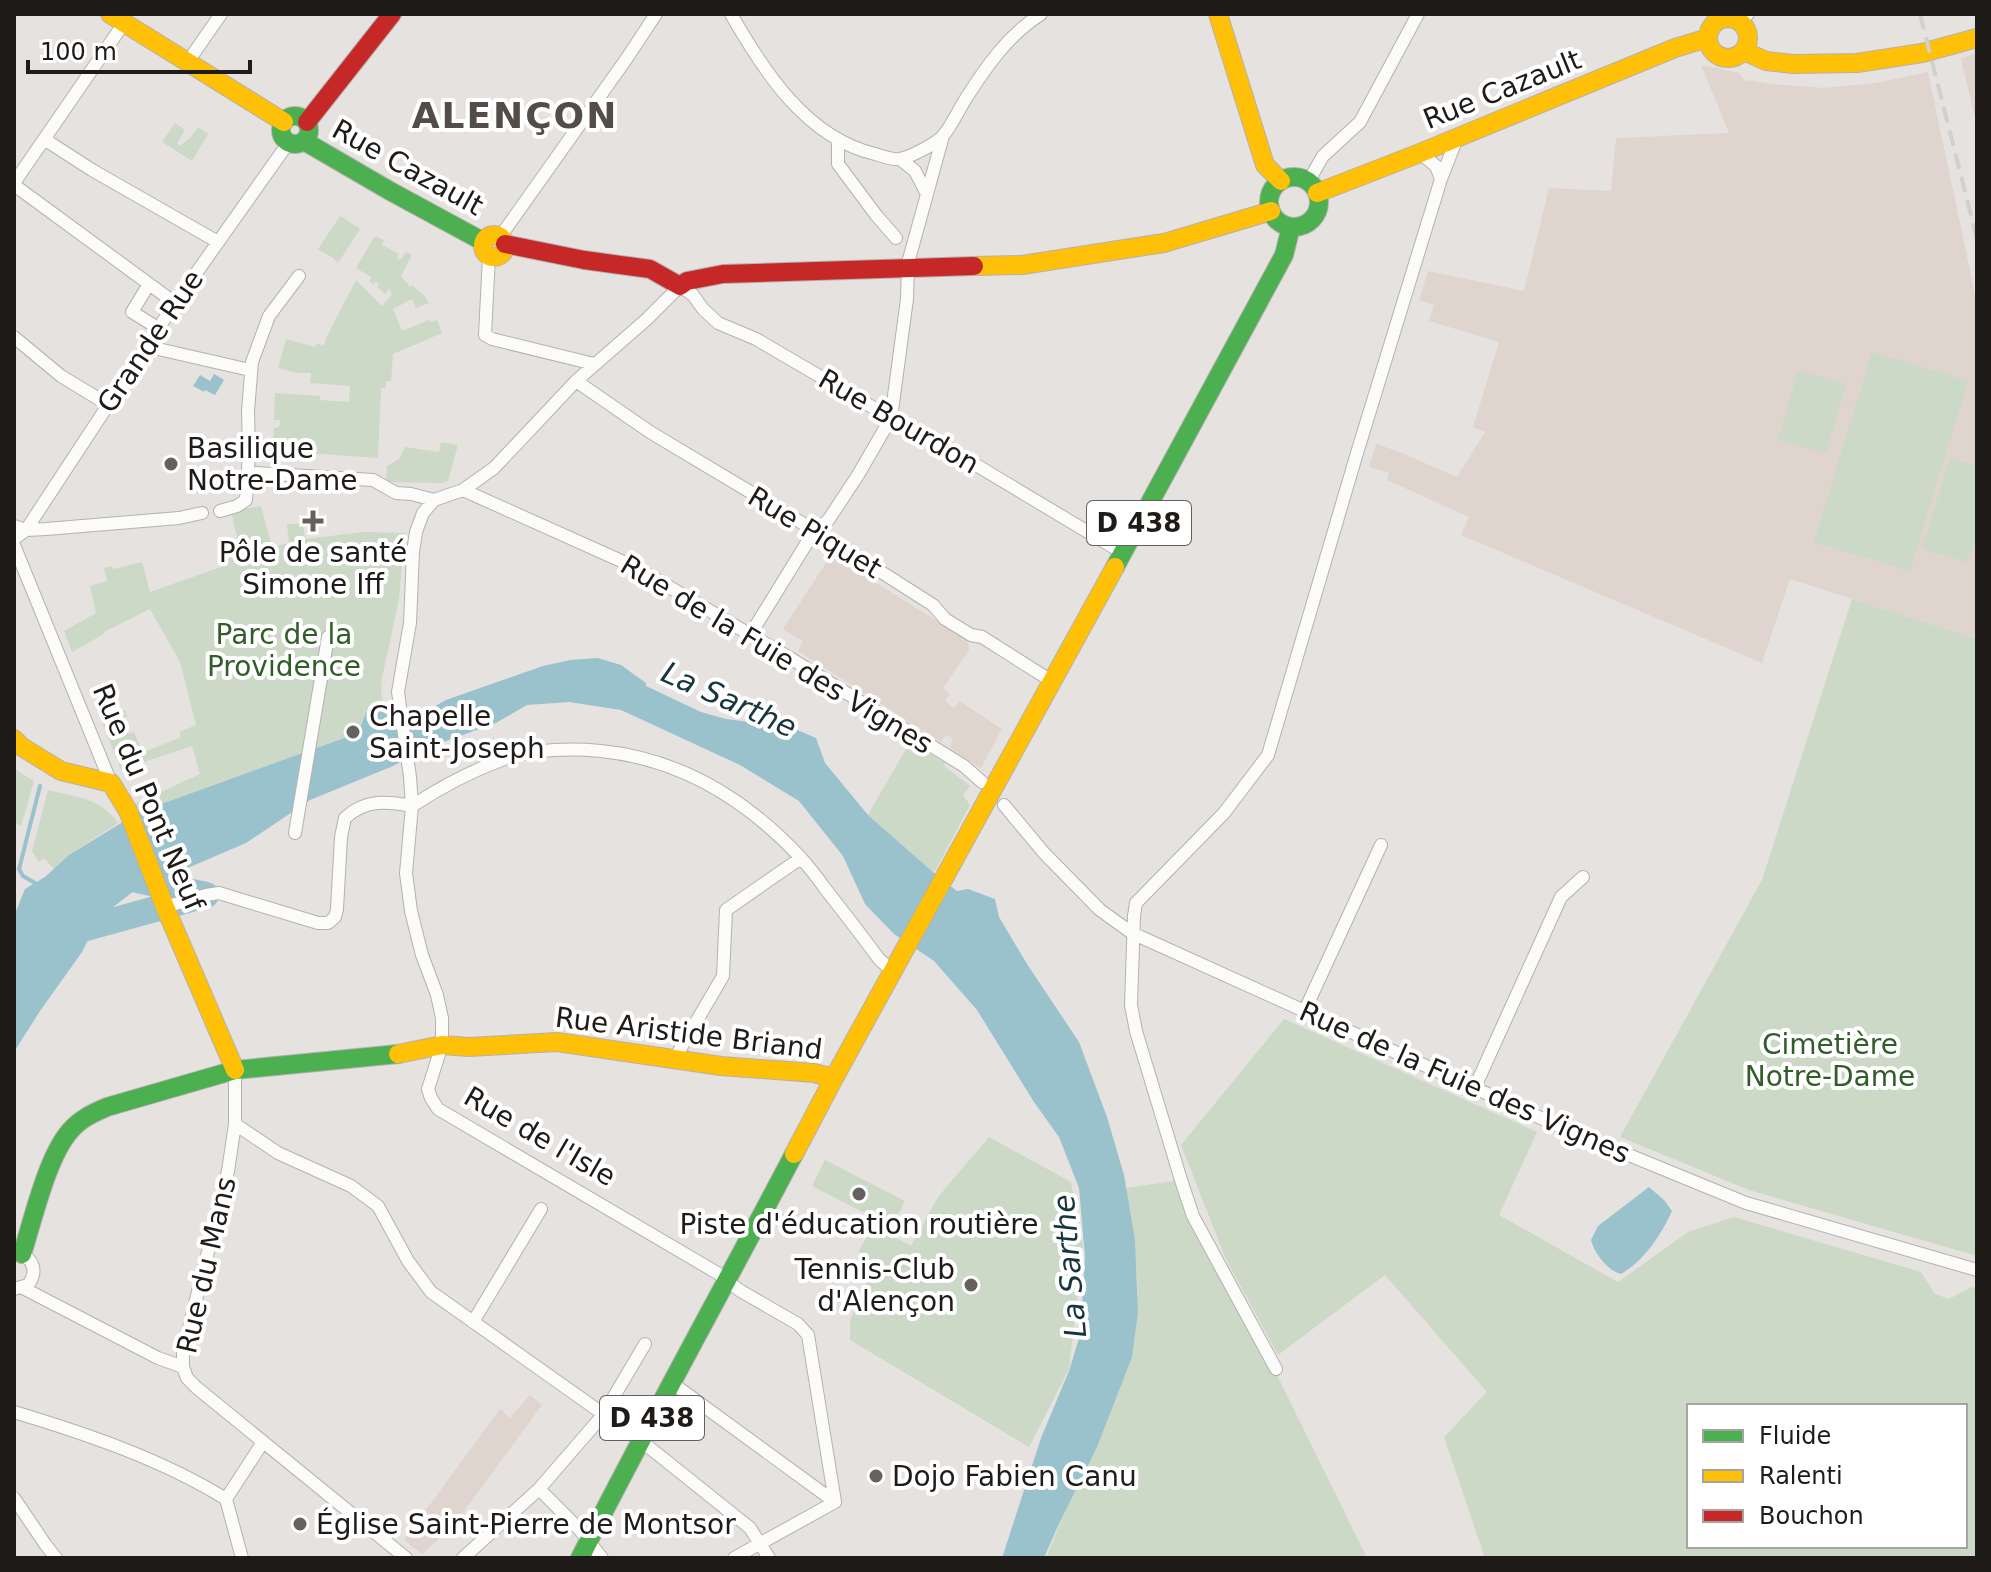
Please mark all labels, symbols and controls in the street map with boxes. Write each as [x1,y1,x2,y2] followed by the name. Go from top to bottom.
[28,24,250,74] scale bar
[40,38,117,66] text: 100 m
[1419,43,1586,136] street label: Rue Cazault
[412,95,618,136] district label: ALENÇON
[327,112,489,222] street label: Rue Cazault
[91,264,210,419] street label: Grande Rue
[813,362,985,481] street label: Rue Bourdon
[187,432,358,497] place label: Basilique Notre-Dame
[162,455,180,473] marker: Basilique Notre-Dame
[742,480,887,585] street label: Rue Piquet
[1087,501,1191,545] road number: D 438
[302,510,324,532] marker: Pôle de santé Simone Iff
[219,536,407,601] place label: Pôle de santé Simone Iff
[615,548,939,761] street label: Rue de la Fuie des Vignes
[207,618,361,683] park label: Parc de la Providence
[656,654,802,745] water label: La Sarthe
[86,679,212,916] street label: Rue du Pont Neuf
[369,700,545,765] place label: Chapelle Saint-Joseph
[344,723,362,741] marker: Chapelle Saint-Joseph
[1294,995,1635,1170] street label: Rue de la Fuie des Vignes
[553,1001,824,1066] street label: Rue Aristide Briand
[1745,1028,1915,1093] park label: Cimetière Notre-Dame
[458,1080,621,1193] street label: Rue de l'Isle
[170,1174,243,1357] street label: Rue du Mans
[850,1185,868,1203] marker: Piste d'éducation routière
[1046,1193,1093,1339] water label: La Sarthe
[680,1208,1038,1241] place label: Piste d'éducation routière
[794,1253,955,1318] place label: Tennis-Club d'Alençon
[962,1276,980,1294] marker: Tennis-Club d'Alençon
[600,1396,704,1440] road number: D 438
[1687,1404,1967,1548] legend
[1759,1422,1831,1450] text: Fluide
[892,1460,1137,1493] place label: Dojo Fabien Canu
[1759,1462,1843,1490] text: Ralenti
[867,1467,885,1485] marker: Dojo Fabien Canu
[1759,1502,1864,1530] text: Bouchon
[316,1507,736,1541] place label: Église Saint-Pierre de Montsor
[291,1515,309,1533] marker: Église Saint-Pierre de Montsor

